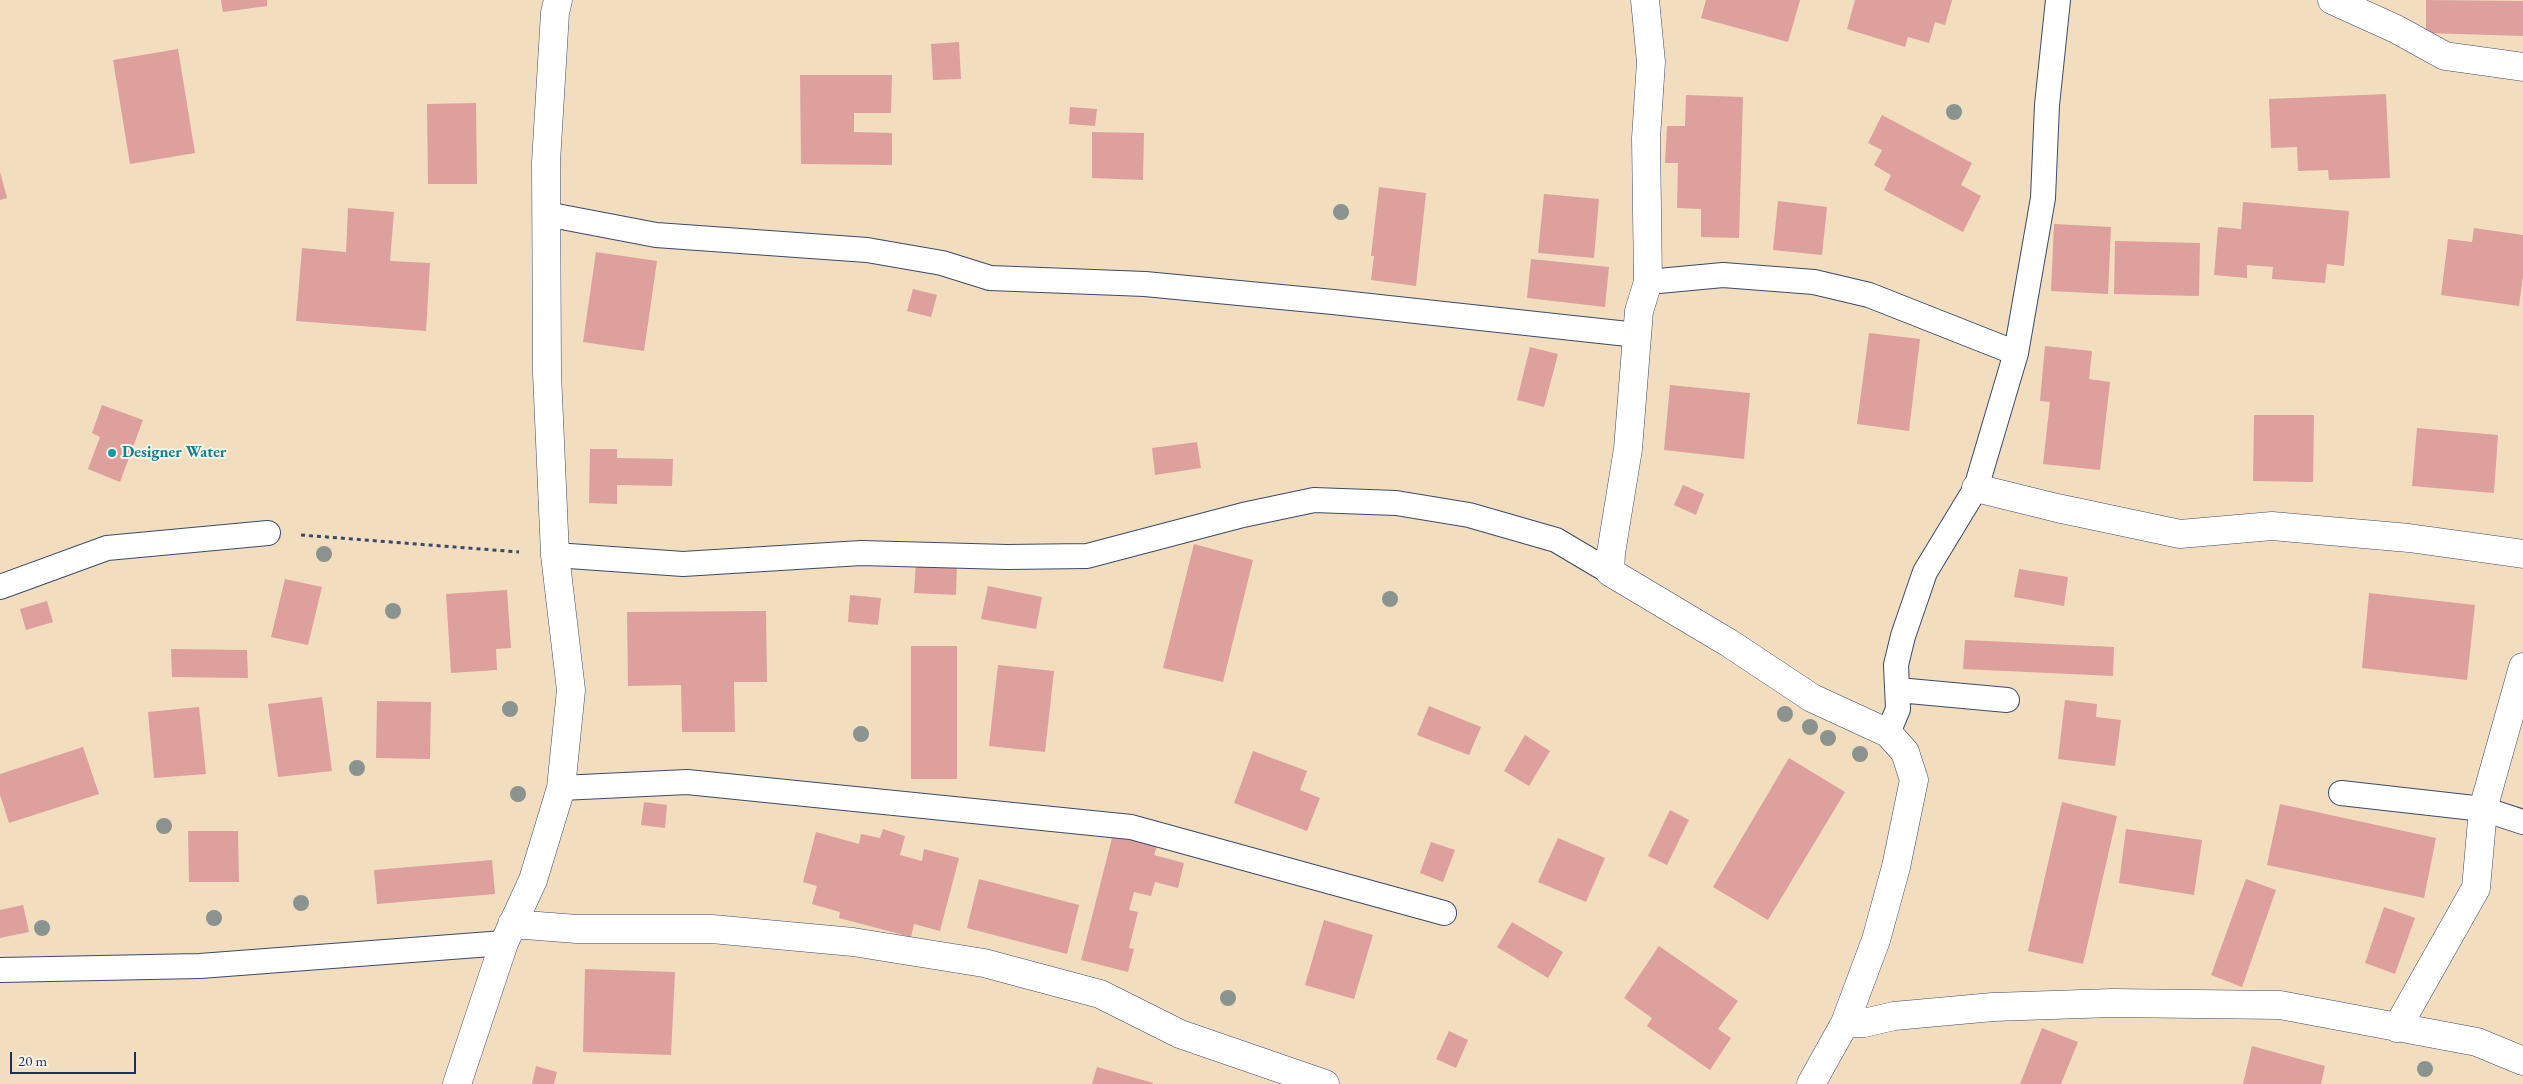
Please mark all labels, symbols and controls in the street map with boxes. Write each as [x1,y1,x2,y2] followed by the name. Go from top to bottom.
[122,443,226,463] place label: Designer Water
[106,447,118,459] marker: Designer Water
[12,1042,139,1074] scale bar
[18,1051,47,1070] text: 20 m

